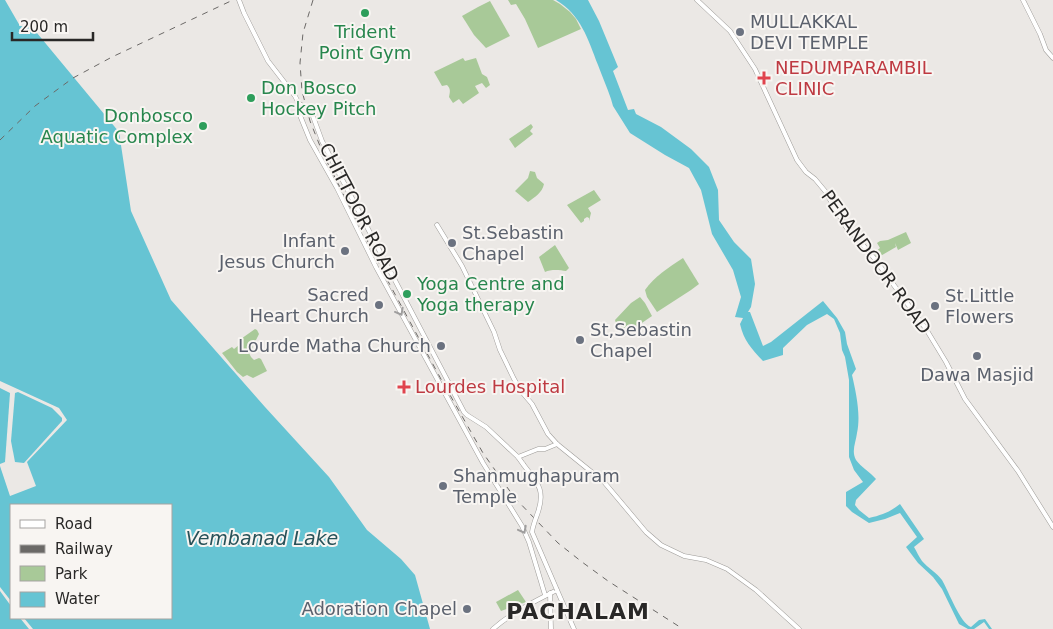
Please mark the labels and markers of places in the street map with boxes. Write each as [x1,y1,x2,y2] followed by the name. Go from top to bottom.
[359,7,371,19] marker: Trident Point Gym
[750,11,869,53] place label: MULLAKKAL DEVI TEMPLE
[319,21,411,63] place label: Trident Point Gym
[734,26,746,38] marker: MULLAKKAL DEVI TEMPLE
[775,57,932,99] place label: NEDUMPARAMBIL CLINIC
[757,71,771,85] marker: NEDUMPARAMBIL CLINIC
[261,77,377,119] place label: Don Bosco Hockey Pitch
[245,92,257,104] marker: Don Bosco Hockey Pitch
[41,105,193,147] place label: Donbosco Aquatic Complex
[197,120,209,132] marker: Donbosco Aquatic Complex
[462,222,564,264] place label: St.Sebastin Chapel
[218,230,335,272] place label: Infant Jesus Church
[446,237,458,249] marker: St.Sebastin Chapel
[339,245,351,257] marker: Infant Jesus Church
[416,273,565,315] place label: Yoga Centre and Yoga therapy
[249,284,369,326] place label: Sacred Heart Church
[945,285,1014,327] place label: St.Little Flowers
[401,288,413,300] marker: Yoga Centre and Yoga therapy
[373,299,385,311] marker: Sacred Heart Church
[929,300,941,312] marker: St.Little Flowers
[590,319,692,361] place label: St,Sebastin Chapel
[574,334,586,346] marker: St,Sebastin Chapel
[238,335,431,356] place label: Lourde Matha Church
[435,340,447,352] marker: Lourde Matha Church
[971,350,983,362] marker: Dawa Masjid
[920,364,1034,385] place label: Dawa Masjid
[415,376,565,397] place label: Lourdes Hospital
[397,380,411,394] marker: Lourdes Hospital
[452,465,620,507] place label: Shanmughapuram Temple
[437,480,449,492] marker: Shanmughapuram Temple
[301,598,457,619] place label: Adoration Chapel
[461,603,473,615] marker: Adoration Chapel

